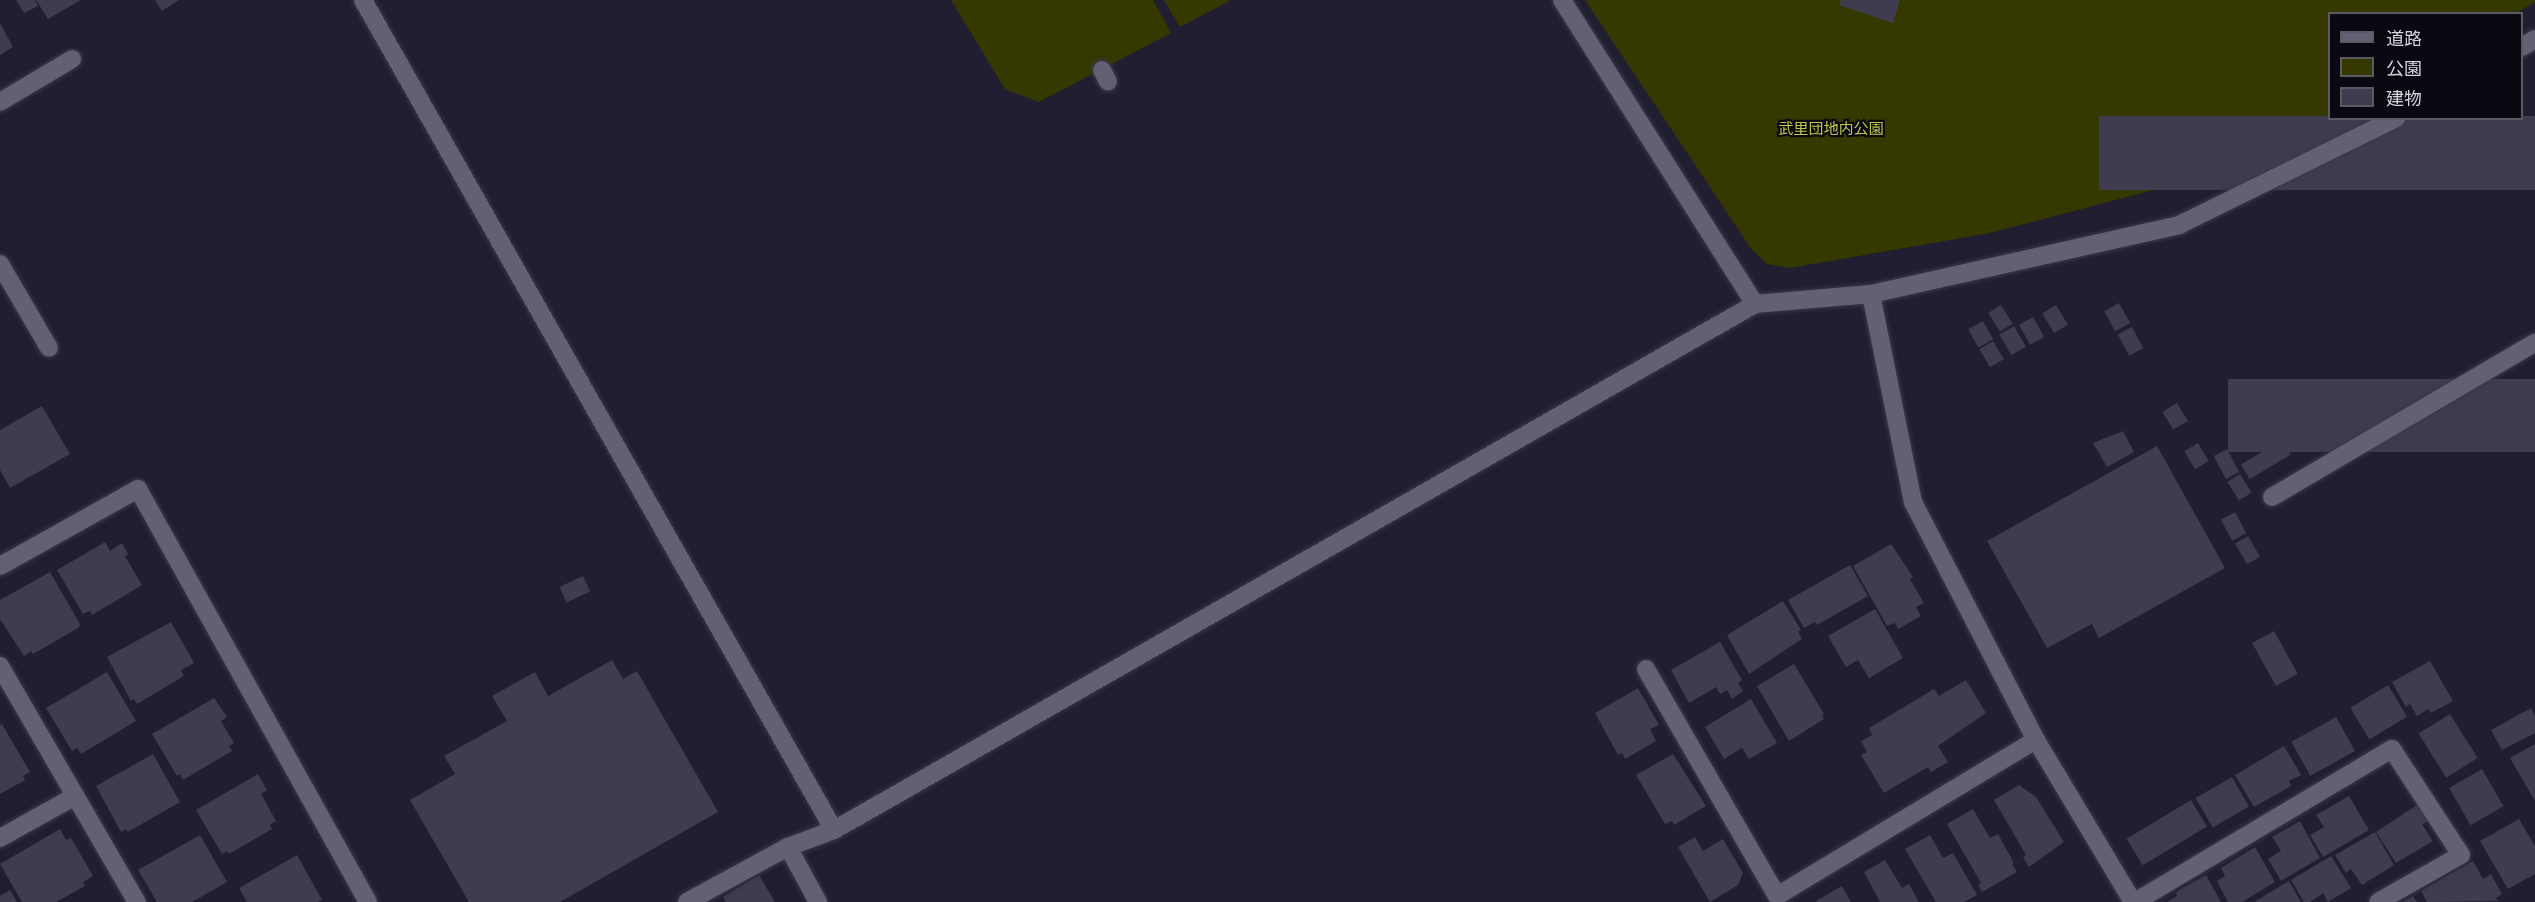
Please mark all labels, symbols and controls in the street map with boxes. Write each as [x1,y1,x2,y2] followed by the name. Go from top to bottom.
[2328,12,2523,120] legend
[2386,28,2422,49] text: 道路
[2386,58,2422,79] text: 公園
[2386,88,2422,109] text: 建物
[1779,121,1883,139] park label: 武里団地内公園

